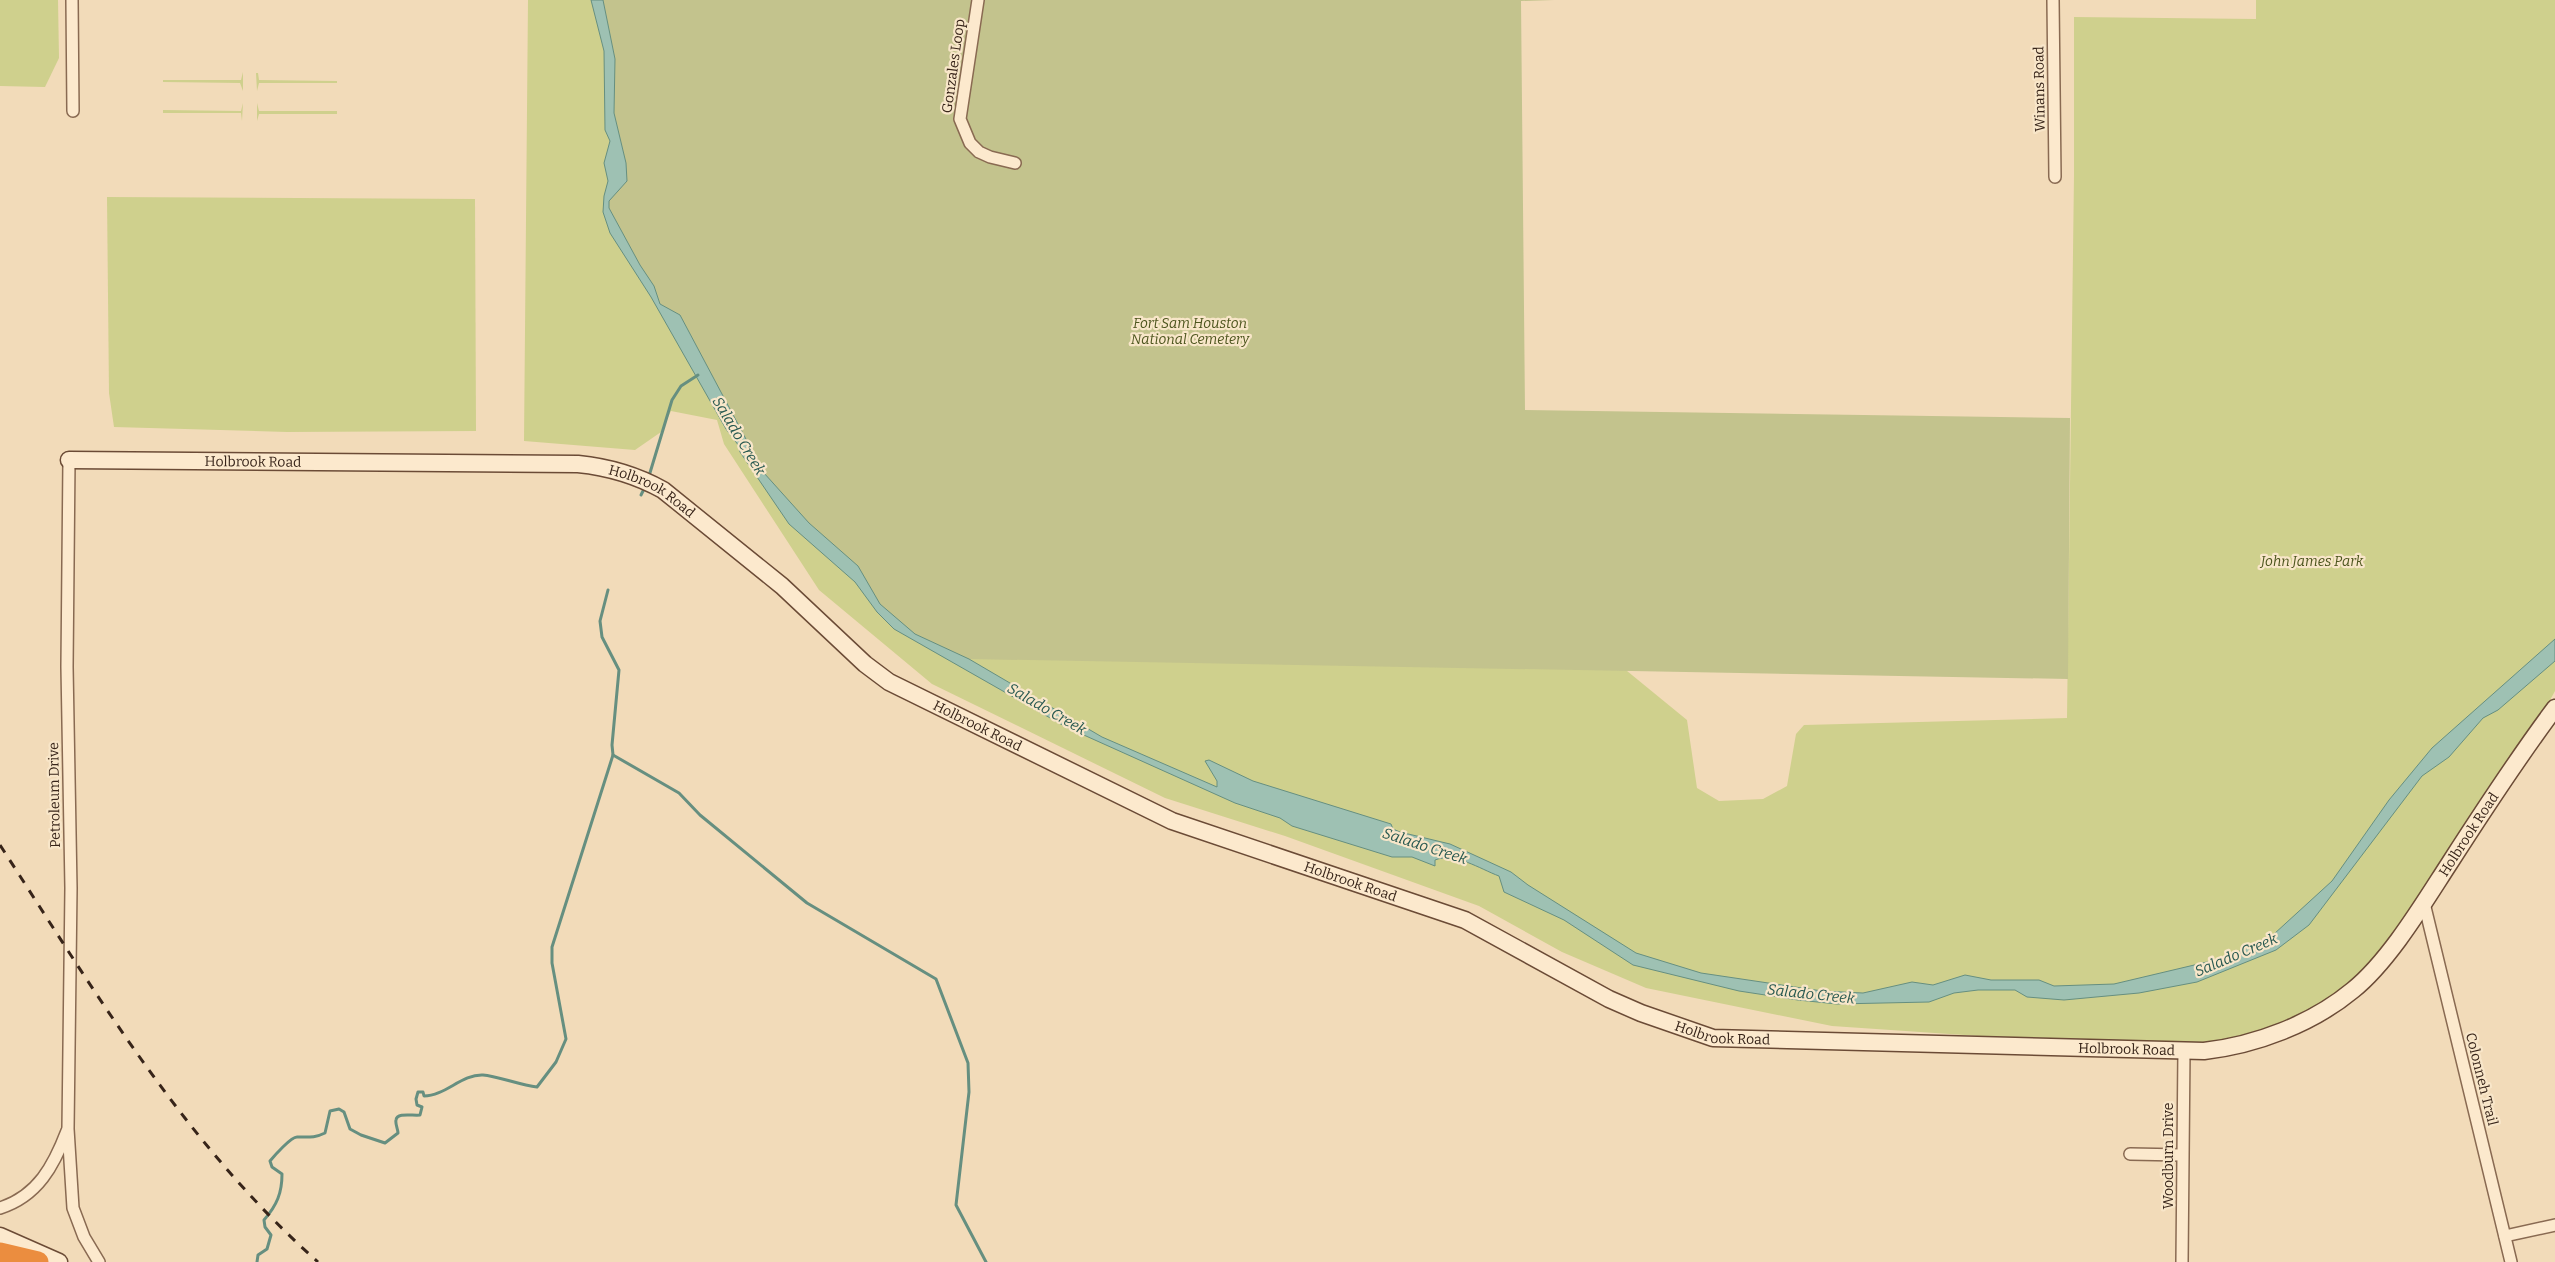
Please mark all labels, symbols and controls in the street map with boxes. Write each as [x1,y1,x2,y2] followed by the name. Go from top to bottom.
[938,18,969,114] street label: Gonzales Loop
[2030,46,2049,132] street label: Winans Road
[1131,315,1250,348] park label: Fort Sam Houston National Cemetery
[709,394,770,479] water label: Salado Creek
[204,453,301,471] street label: Holbrook Road
[607,461,698,521] street label: Holbrook Road
[2259,553,2364,570] park label: John James Park
[1004,679,1090,739] water label: Salado Creek
[930,697,1025,755] street label: Holbrook Road
[45,742,64,848] street label: Petroleum Drive
[2435,789,2502,880] street label: Holbrook Road
[1380,824,1471,868] water label: Salado Creek
[1302,858,1399,905] street label: Holbrook Road
[2192,929,2281,981] water label: Salado Creek
[1766,980,1857,1008] water label: Salado Creek
[1673,1017,1770,1049] street label: Holbrook Road
[2462,1031,2501,1127] street label: Colonneh Trail
[2078,1040,2175,1059] street label: Holbrook Road
[2160,1103,2177,1209] street label: Woodburn Drive

